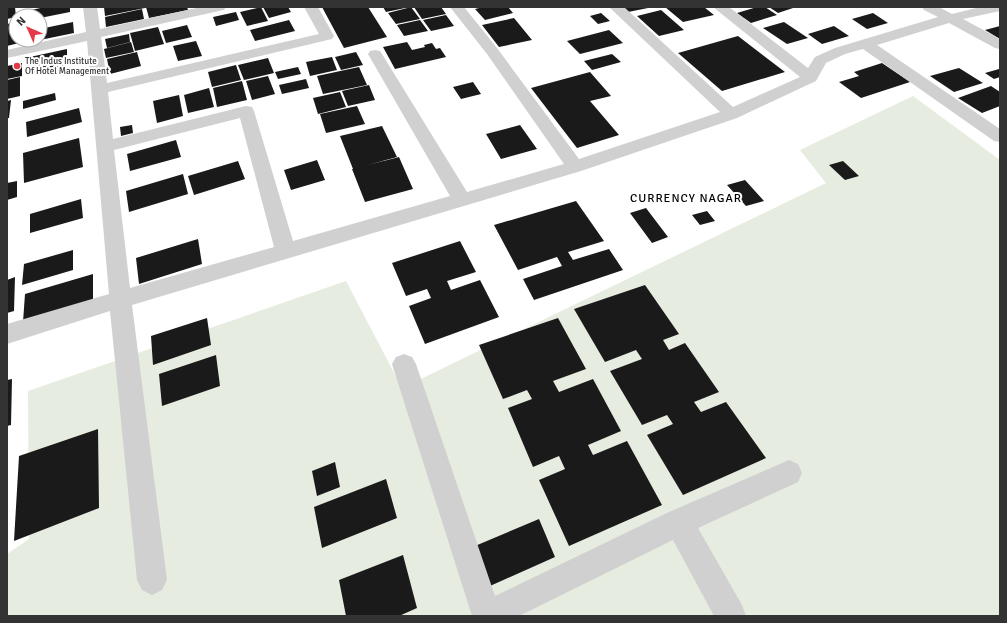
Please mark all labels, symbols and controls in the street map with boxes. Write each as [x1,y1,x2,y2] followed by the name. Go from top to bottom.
[8,8,48,48] north arrow
[14,14,29,29] text: N
[25,56,109,77] place label: The Indus Institute Of Hotel Management
[12,61,22,71] marker: The Indus Institute Of Hotel Management
[630,191,742,206] district label: CURRENCY NAGAR

